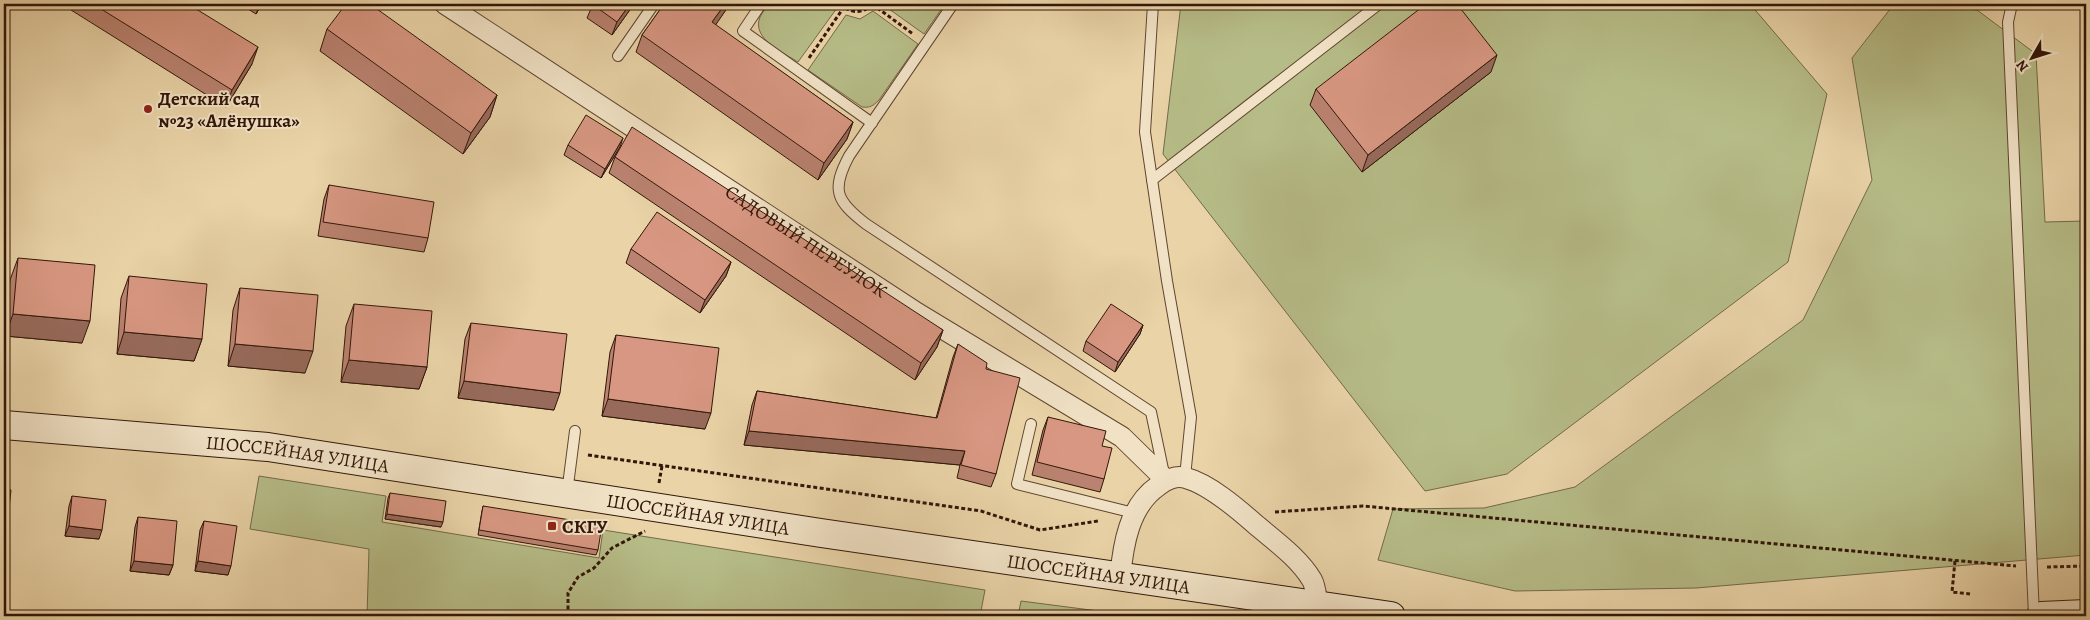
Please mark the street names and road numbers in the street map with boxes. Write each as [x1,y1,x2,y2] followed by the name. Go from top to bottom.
[720,179,892,304] street label: САДОВЫЙ ПЕРЕУЛОК
[205,430,392,480] street label: ШОССЕЙНАЯ УЛИЦА
[604,488,792,542] street label: ШОССЕЙНАЯ УЛИЦА
[1005,548,1193,601] street label: ШОССЕЙНАЯ УЛИЦА

